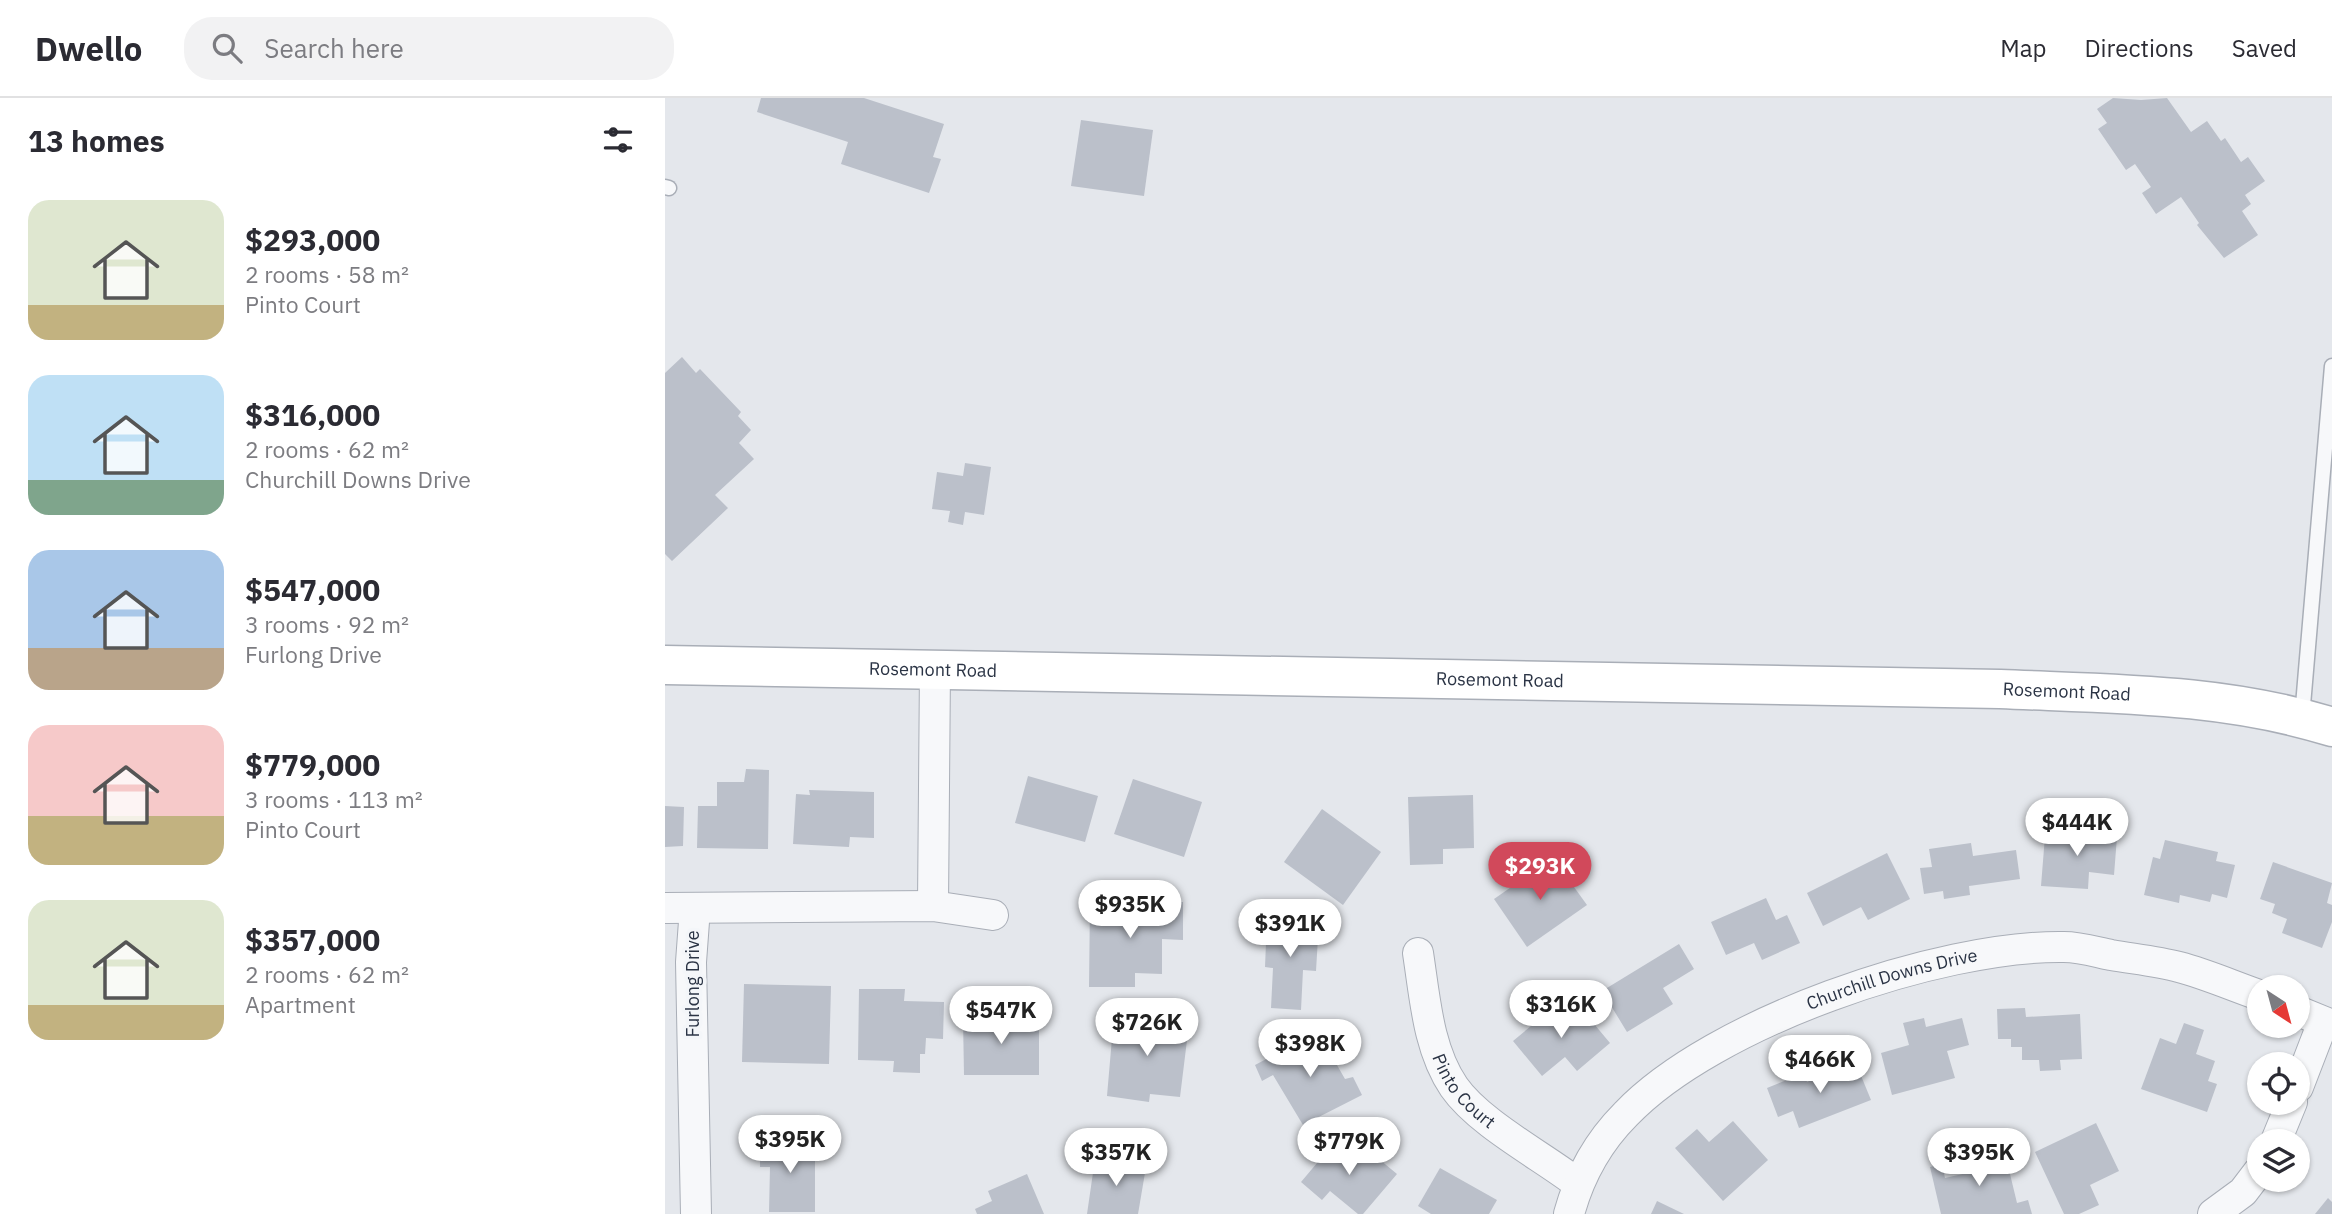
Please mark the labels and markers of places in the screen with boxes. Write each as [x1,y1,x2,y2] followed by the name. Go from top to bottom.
[2028,798,2126,858] pin: $444K
[1491,842,1589,902] pin: $293K
[1081,880,1179,940] pin: $935K
[1241,900,1339,959] pin: $391K
[1512,981,1610,1040] pin: $316K
[952,986,1050,1046] pin: $547K
[1098,998,1196,1058] pin: $726K
[1261,1020,1359,1079] pin: $398K
[1771,1035,1869,1095] pin: $466K
[741,1116,839,1175] pin: $395K
[1300,1118,1398,1177] pin: $779K
[1067,1128,1165,1188] pin: $357K
[1930,1128,2028,1188] pin: $395K

